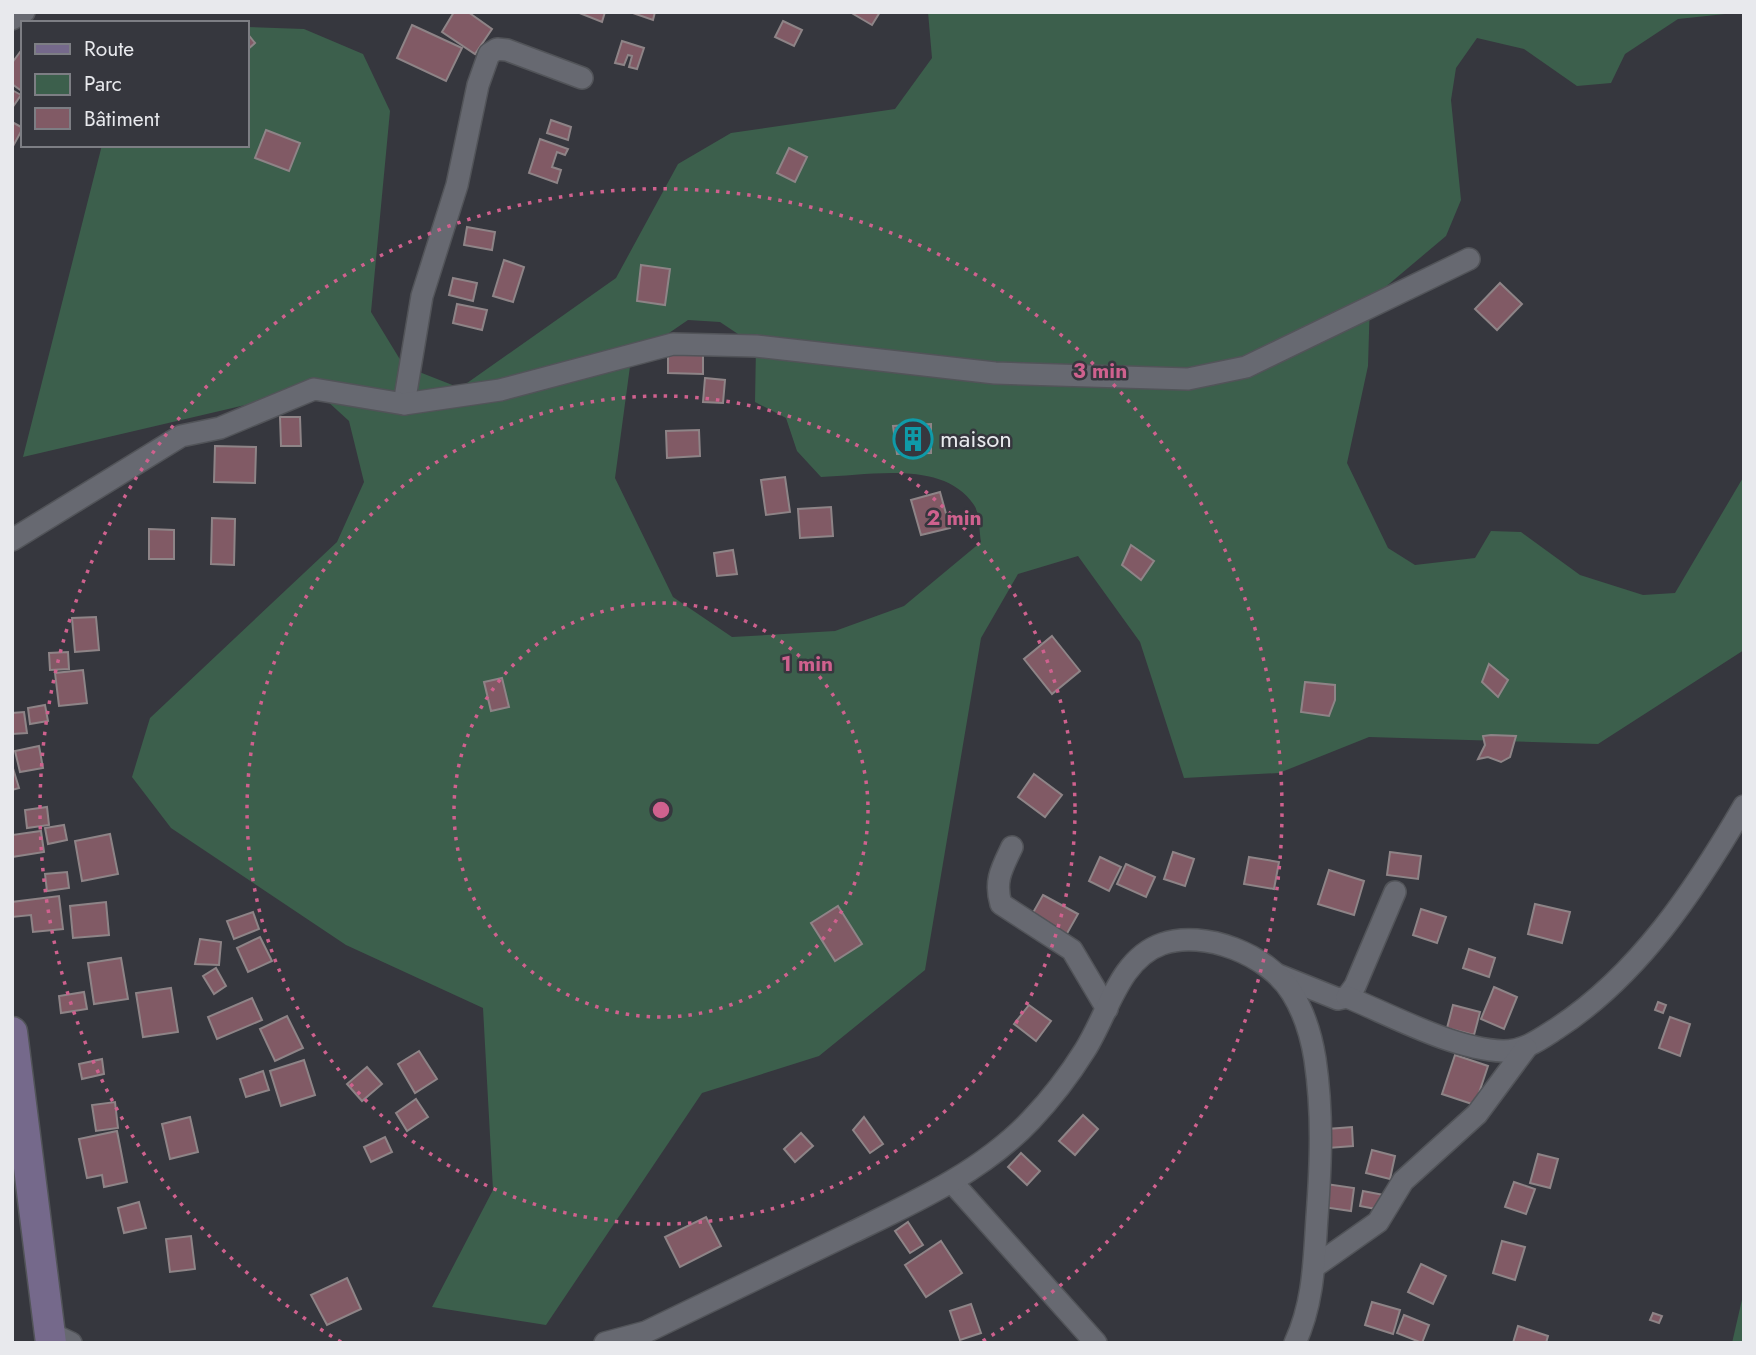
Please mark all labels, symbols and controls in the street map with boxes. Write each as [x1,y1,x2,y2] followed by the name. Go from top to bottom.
[21,21,248,147] legend
[84,34,134,64] text: Route
[84,69,122,99] text: Parc
[84,104,160,134] text: Bâtiment
[1073,356,1127,386] text: 3 min
[892,418,934,460] building icon: maison
[940,421,1012,456] place label: maison
[926,503,982,533] text: 2 min
[781,649,833,679] text: 1 min
[649,798,673,822] centre of rings

